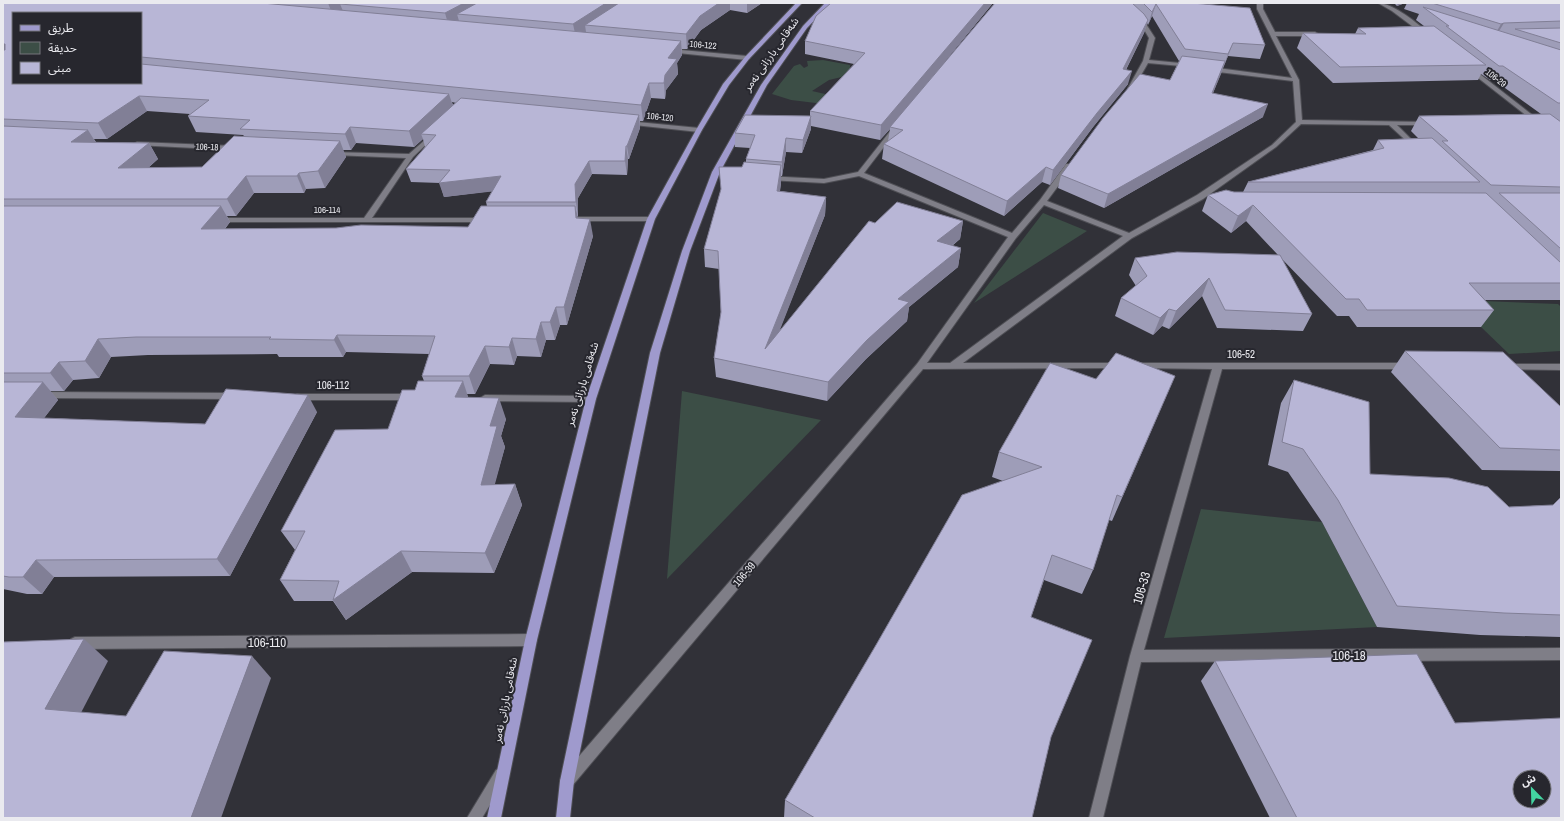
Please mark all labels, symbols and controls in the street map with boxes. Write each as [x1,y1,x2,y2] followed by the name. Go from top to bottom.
[12,12,142,84] legend
[740,14,802,95] street label: شەقامی بارزانی نەمر
[48,20,74,36] text: طريق
[689,38,717,52] street label: 106-122
[48,40,77,56] text: حديقة
[48,60,71,76] text: مبنى
[1483,66,1509,90] street label: 106-29
[646,110,674,124] street label: 106-120
[195,141,219,153] street label: 106-18
[314,204,340,216] street label: 106-114
[562,340,602,429] street label: شەقامی بارزانی نەمر
[1227,347,1255,361] street label: 106-52
[317,378,349,392] street label: 106-112
[730,559,758,589] street label: 106-39
[1129,570,1154,606] street label: 106-33
[248,634,286,651] street label: 106-110
[1332,647,1366,664] street label: 106-18
[490,656,520,745] street label: شەقامی بارزانی نەمر
[1512,769,1552,809] north arrow
[1518,770,1538,789] text: ش

